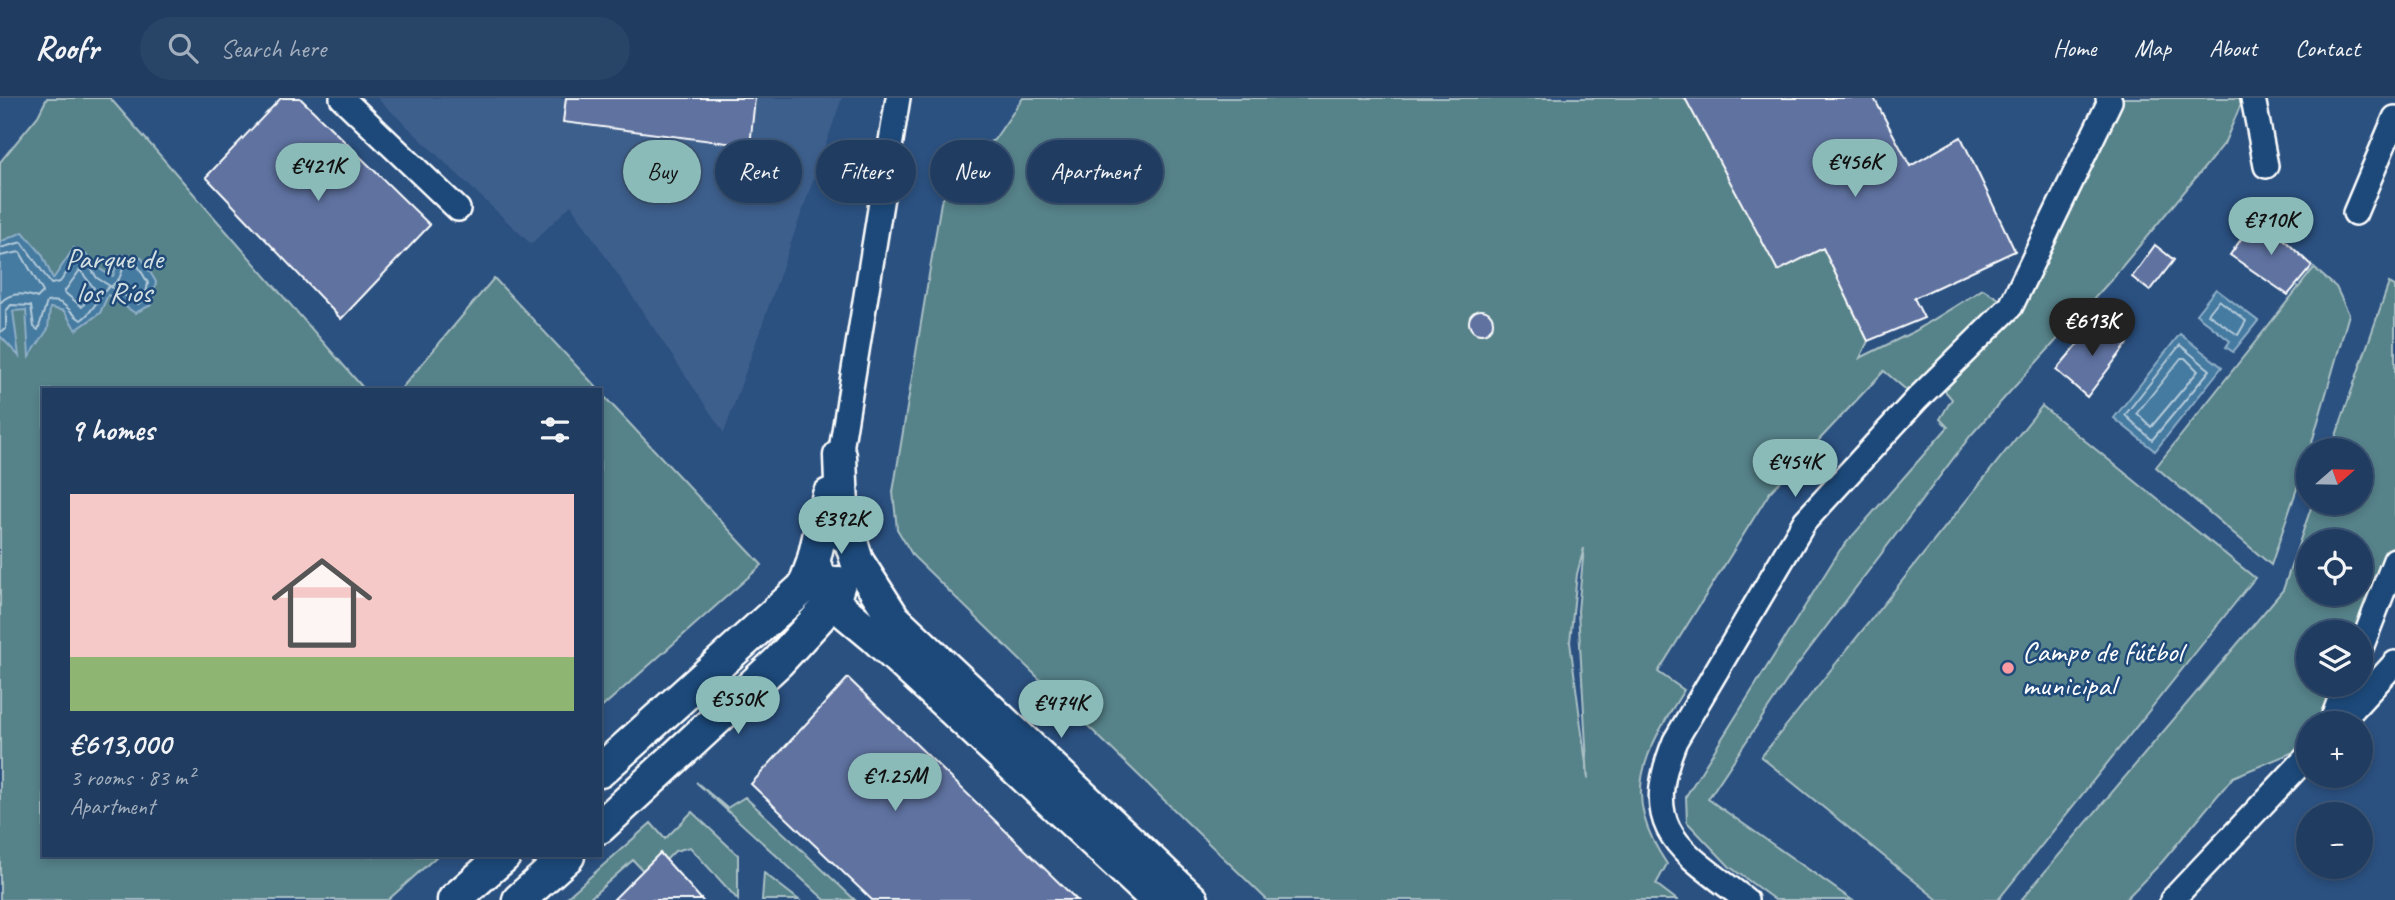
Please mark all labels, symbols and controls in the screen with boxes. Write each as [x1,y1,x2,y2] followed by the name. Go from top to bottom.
[140,17,630,80] search box
[35,27,98,69] text: Roofr
[164,29,202,67] icon: search
[220,32,326,65] text: Search here
[2053,33,2096,63] text: Home
[2134,33,2171,63] text: Map
[2209,33,2257,63] text: About
[2295,33,2360,63] text: Contact
[623,140,701,203] chip: Buy
[715,140,802,203] chip: Rent
[816,140,916,203] chip: Filters
[930,140,1013,203] chip: New
[1027,140,1163,203] chip: Apartment
[1806,140,1904,199] pin: €456K
[269,144,367,203] pin: €421K
[1828,147,1882,176] text: €456K
[291,151,345,180] text: €421K
[2222,198,2320,257] pin: €710K
[2245,205,2298,234] text: €710K
[65,239,165,311] park label: Parque de los Ríos
[2043,299,2141,358] pin: €613K
[2065,306,2119,335] text: €613K
[70,411,154,449] text: 9 homes
[536,411,574,449] icon: filters
[2296,438,2373,514] north arrow
[2296,438,2373,879] map controls
[1746,440,1844,499] pin: €454K
[1769,447,1821,476] text: €454K
[792,496,890,556] pin: €392K
[815,504,867,533] text: €392K
[2296,529,2373,606] button: locate
[259,540,385,666] icon: home
[2296,620,2373,697] button: layers
[2022,632,2187,704] place label: Campo de fútbol municipal
[2000,660,2016,676] marker: Campo de fútbol municipal
[689,676,787,736] pin: €550K
[1012,680,1110,740] pin: €474K
[712,684,764,713] text: €550K
[1035,688,1088,717] text: €474K
[2296,711,2373,788] button: +
[70,725,171,763] text: €613,000
[838,754,952,813] pin: €1.25M
[864,761,926,790] text: €1.25M
[70,763,194,792] text: 3 rooms · 83 m²
[70,792,155,821] text: Apartment
[2296,802,2373,879] button: −

